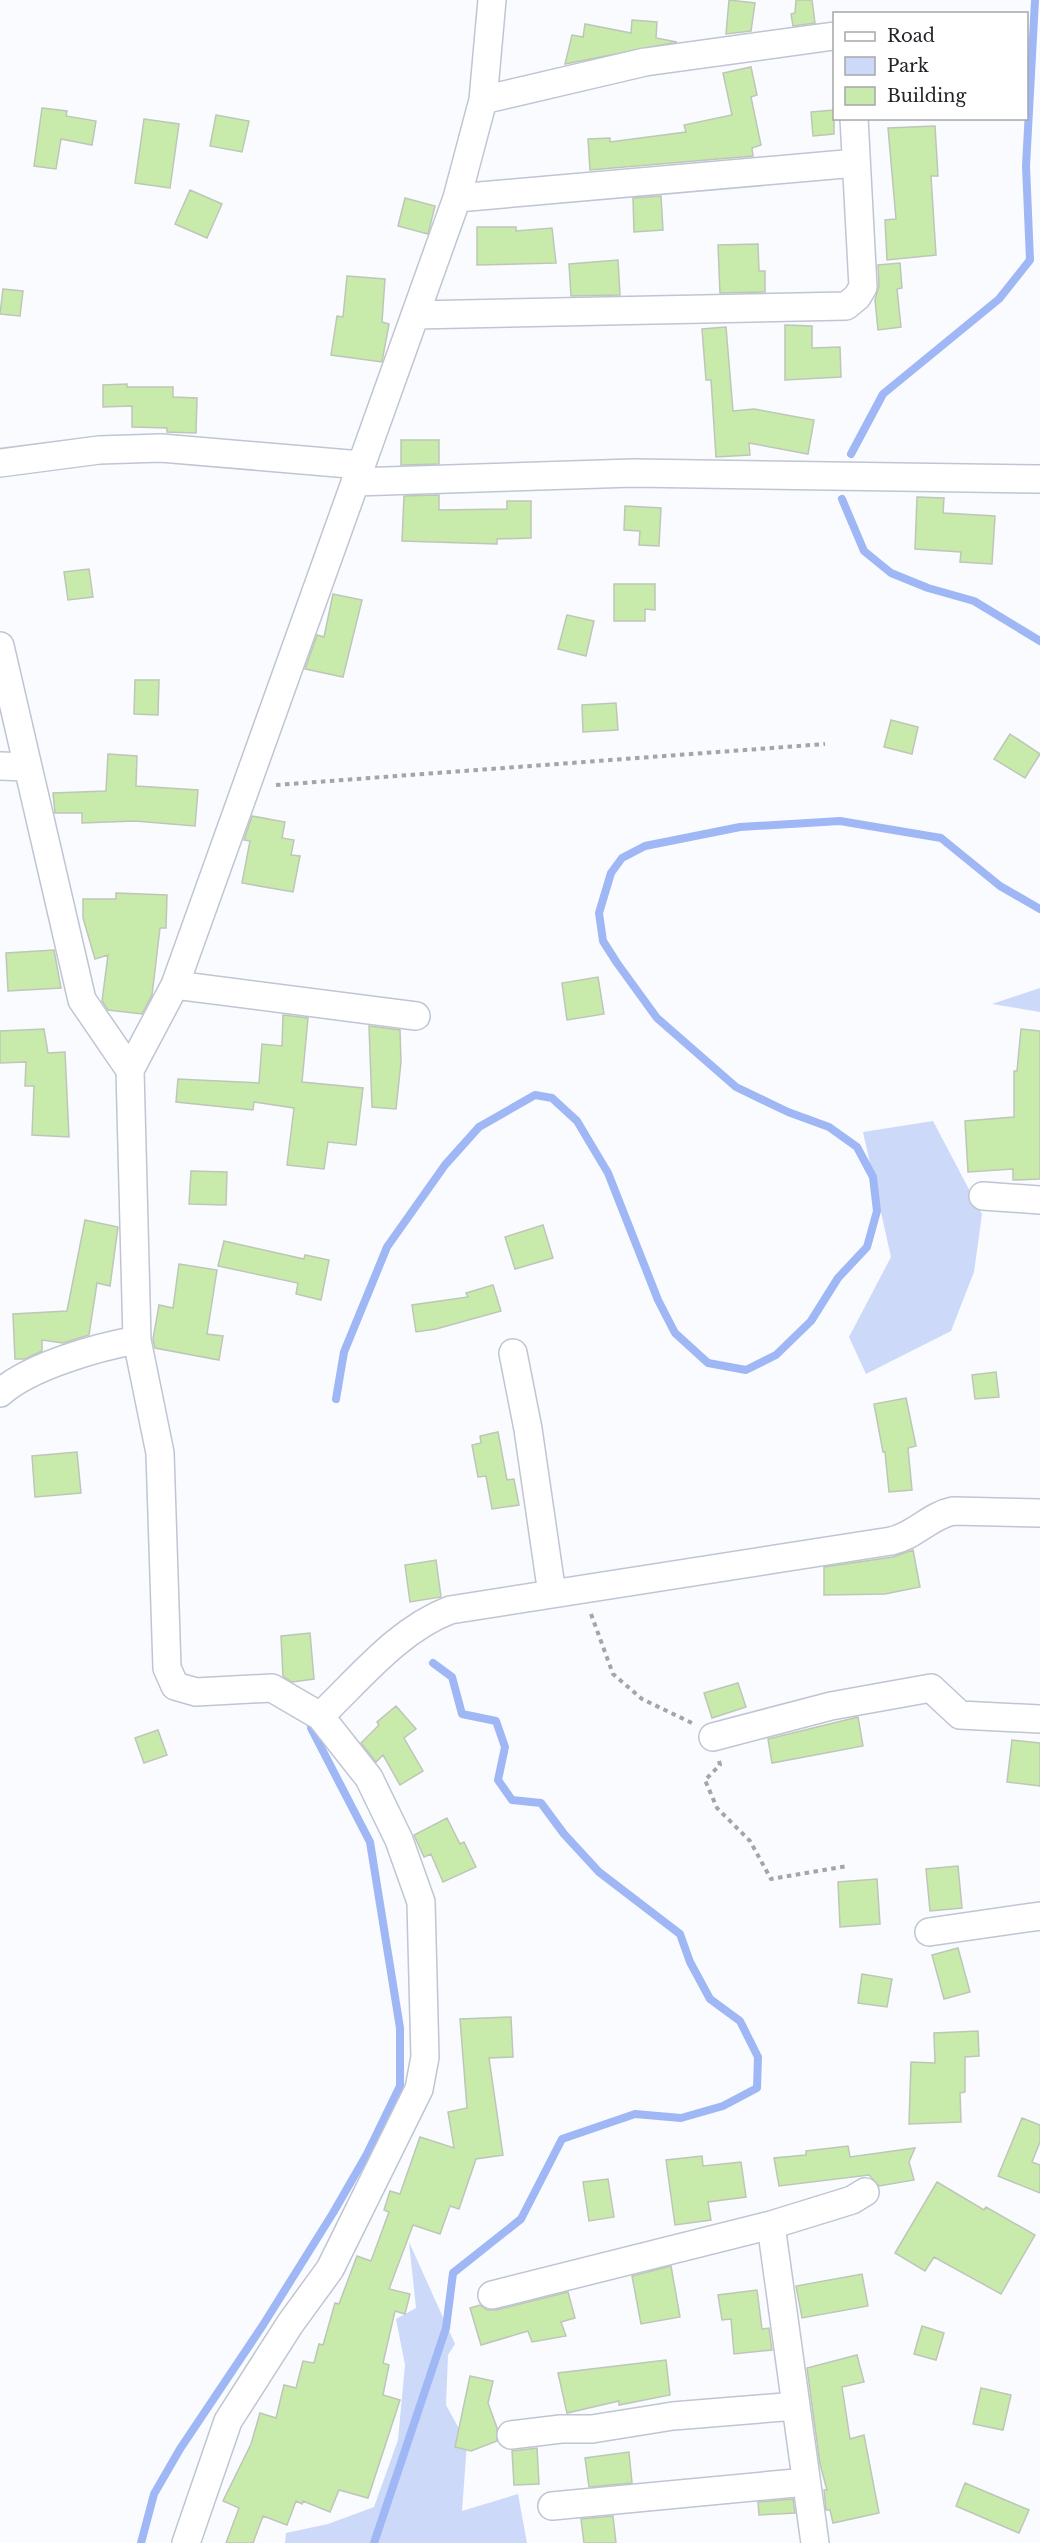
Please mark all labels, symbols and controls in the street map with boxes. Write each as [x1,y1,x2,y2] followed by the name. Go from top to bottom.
[833,12,1028,120] legend
[887,25,935,47] text: Road
[887,55,929,77] text: Park
[887,85,966,107] text: Building

